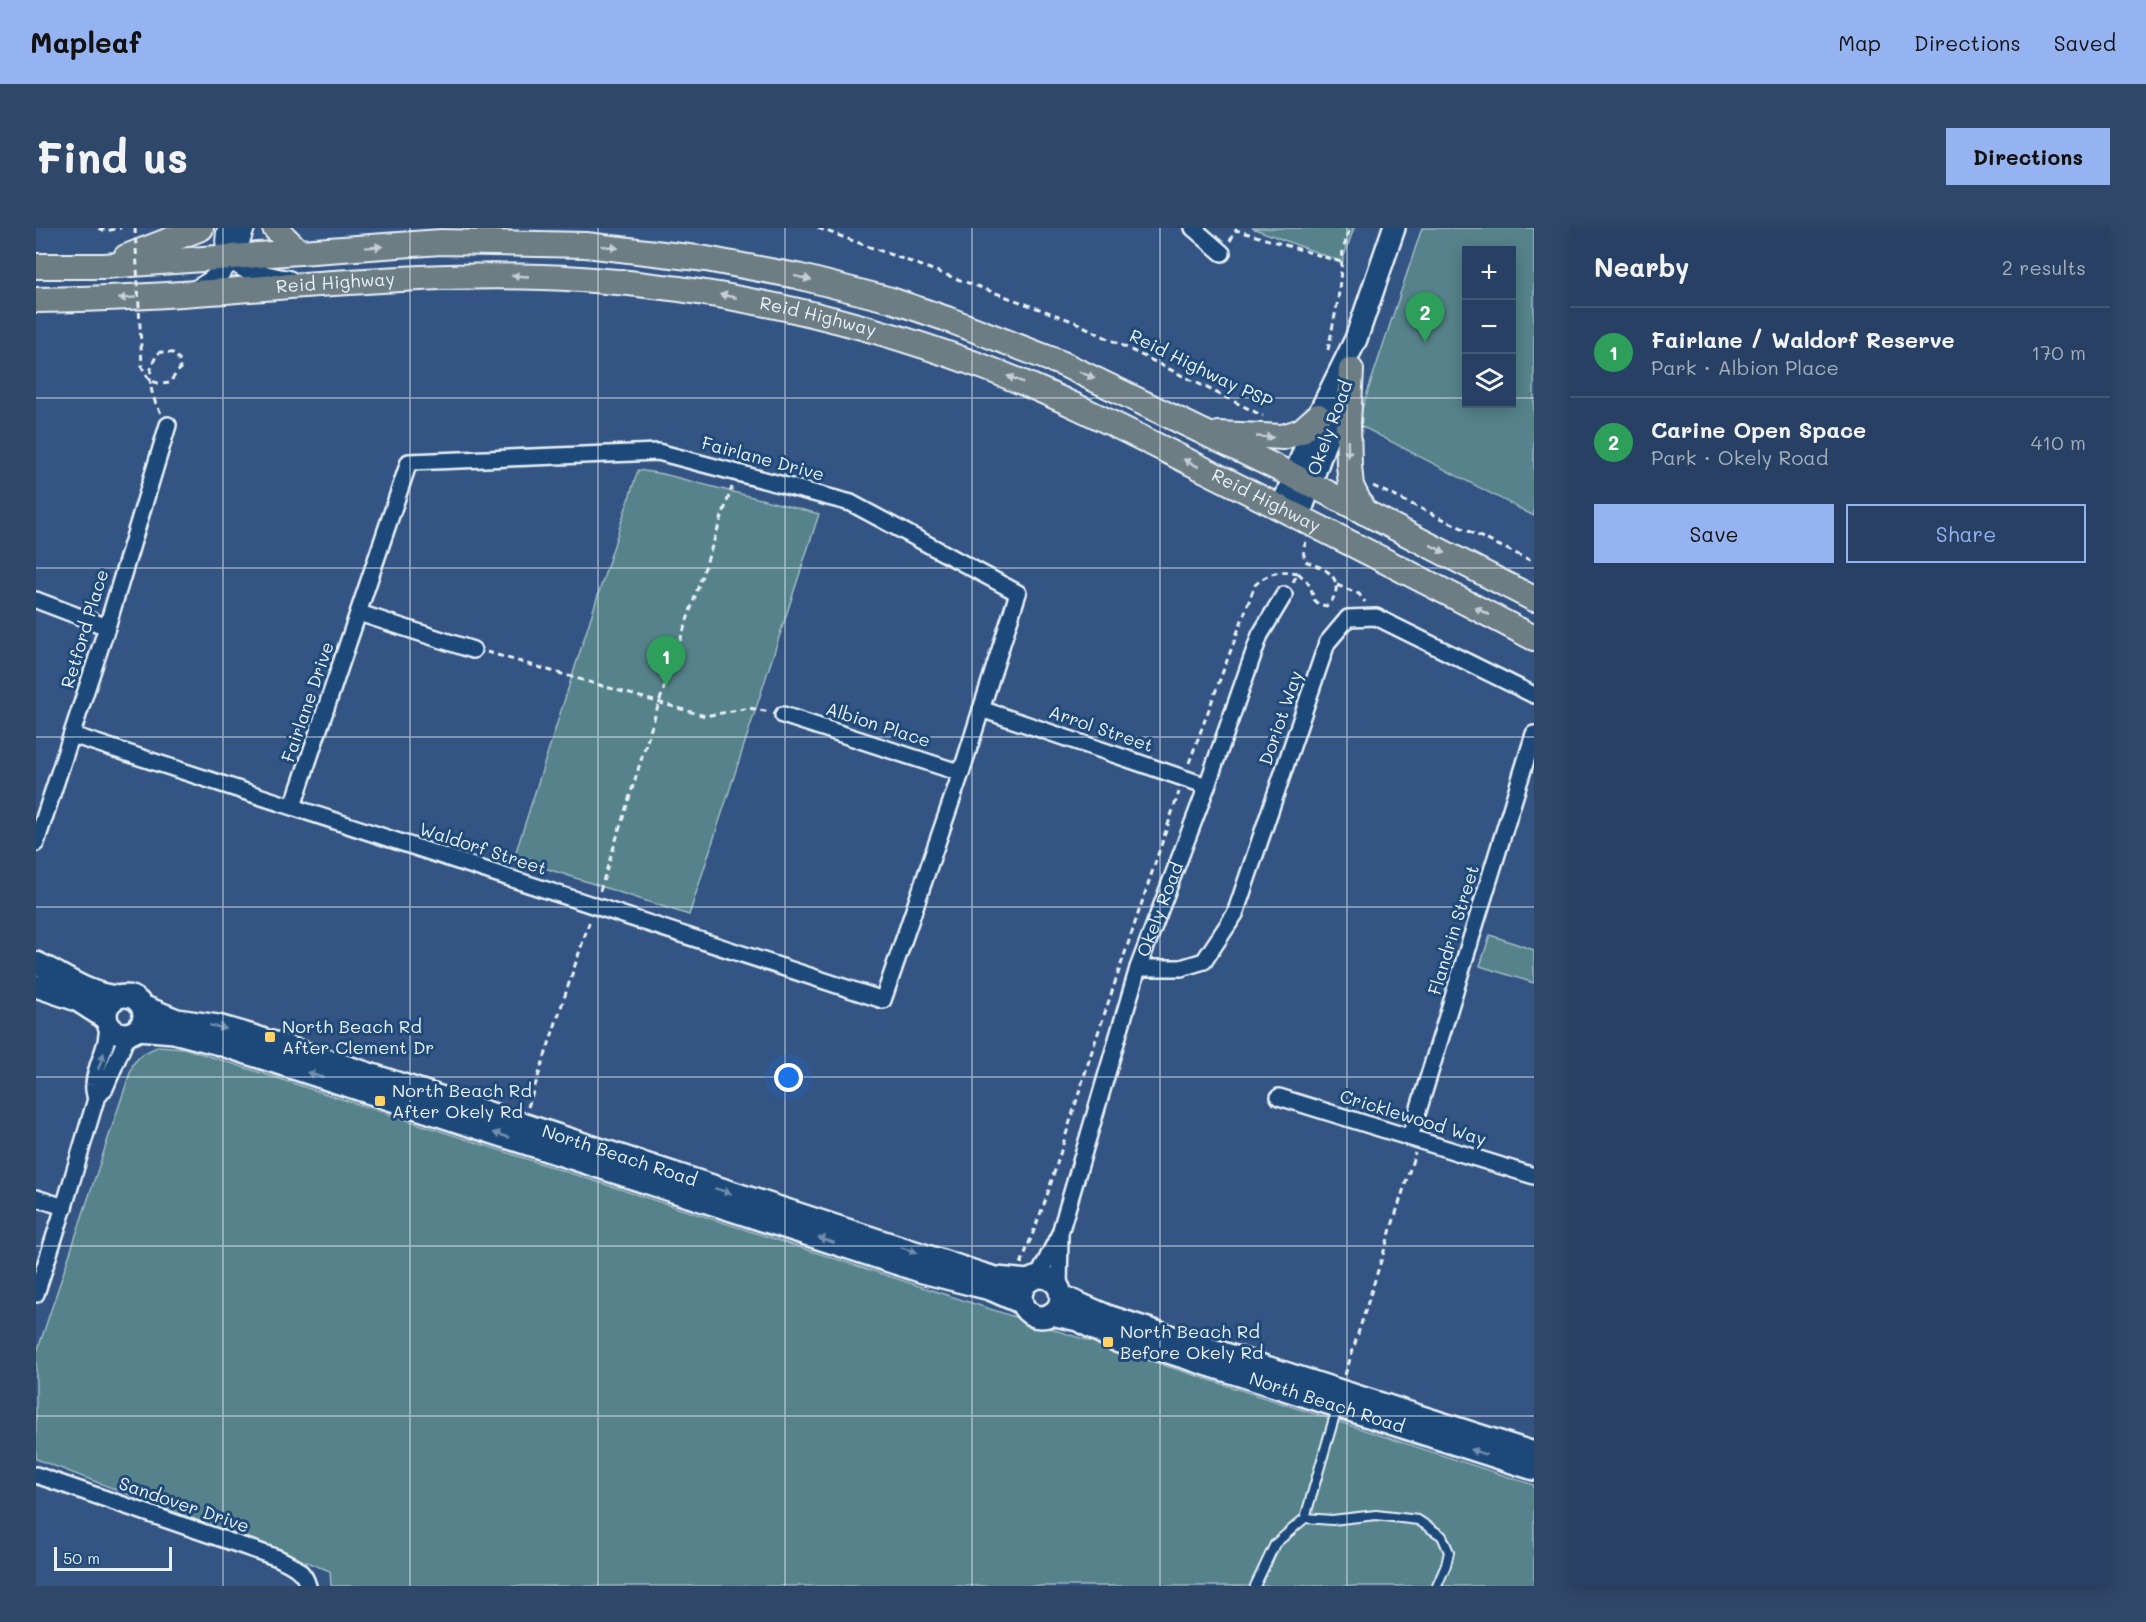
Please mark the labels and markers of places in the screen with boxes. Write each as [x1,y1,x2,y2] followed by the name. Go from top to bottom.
[1406,292,1444,342] pin: 2
[646,636,686,686] pin: 1
[282,1014,434,1059] place label: North Beach Rd After Clement Dr
[263,1030,277,1044] marker: North Beach Rd After Clement Dr
[392,1078,532,1123] place label: North Beach Rd After Okely Rd
[373,1094,387,1108] marker: North Beach Rd After Okely Rd
[1120,1319,1264,1364] place label: North Beach Rd Before Okely Rd
[1101,1335,1115,1349] marker: North Beach Rd Before Okely Rd

